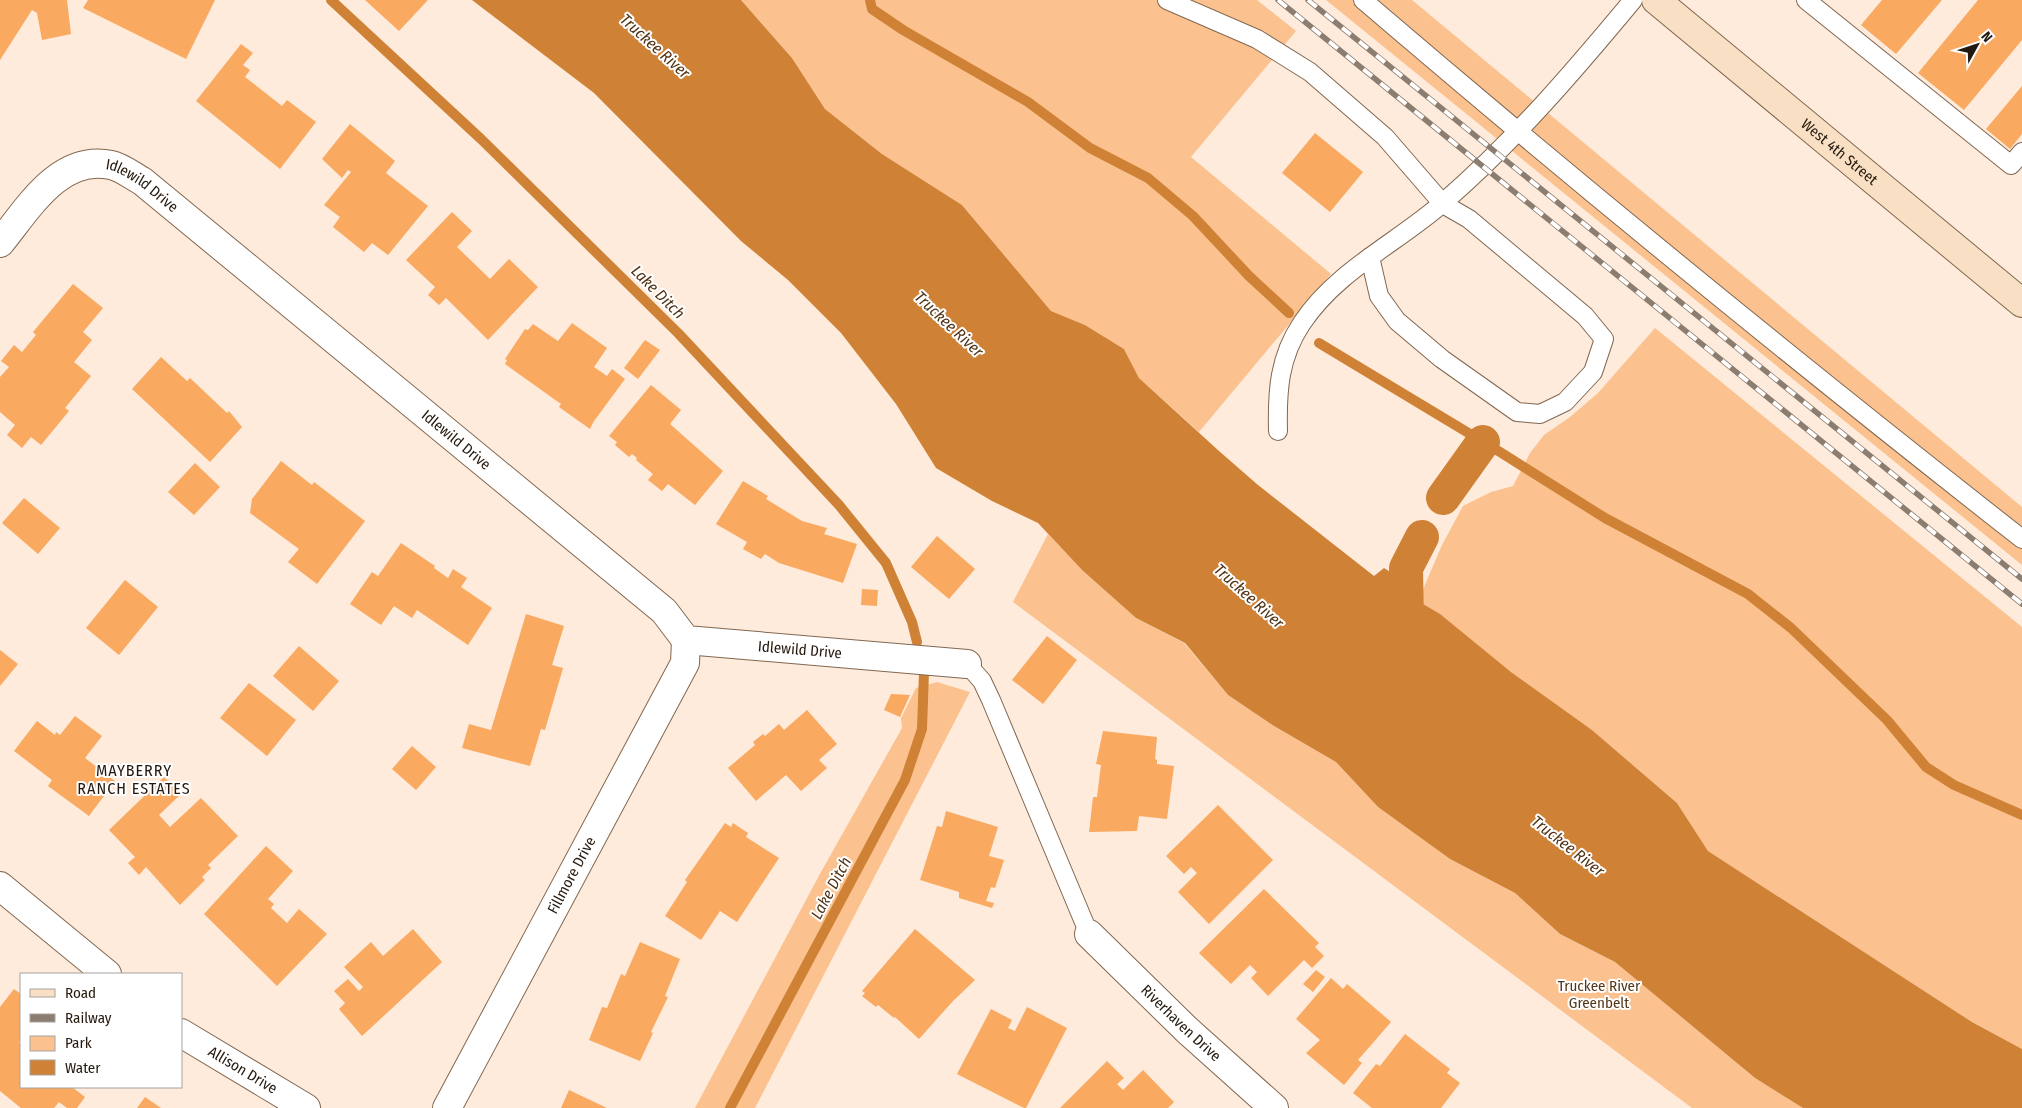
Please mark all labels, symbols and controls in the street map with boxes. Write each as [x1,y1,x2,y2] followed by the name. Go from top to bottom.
[616,10,694,83] water label: Truckee River
[1952,20,2002,70] north arrow
[1977,28,1996,46] text: N
[1797,115,1881,189] street label: West 4th Street
[105,155,182,216] street label: Idlewild Drive
[627,261,689,323] water label: Lake Ditch
[911,287,988,361] water label: Truckee River
[418,406,494,474] street label: Idlewild Drive
[1210,560,1288,633] water label: Truckee River
[757,637,843,662] street label: Idlewild Drive
[77,761,191,798] district label: MAYBERRY RANCH ESTATES
[1528,812,1609,881] water label: Truckee River
[544,834,599,917] street label: Fillmore Drive
[807,854,855,922] water label: Lake Ditch
[20,973,182,1088] legend
[1558,977,1641,1012] park label: Truckee River Greenbelt
[1137,981,1225,1065] street label: Riverhaven Drive
[65,984,96,1002] text: Road
[65,1009,112,1027] text: Railway
[65,1034,92,1052] text: Park
[205,1042,280,1098] street label: Allison Drive
[65,1059,101,1077] text: Water

